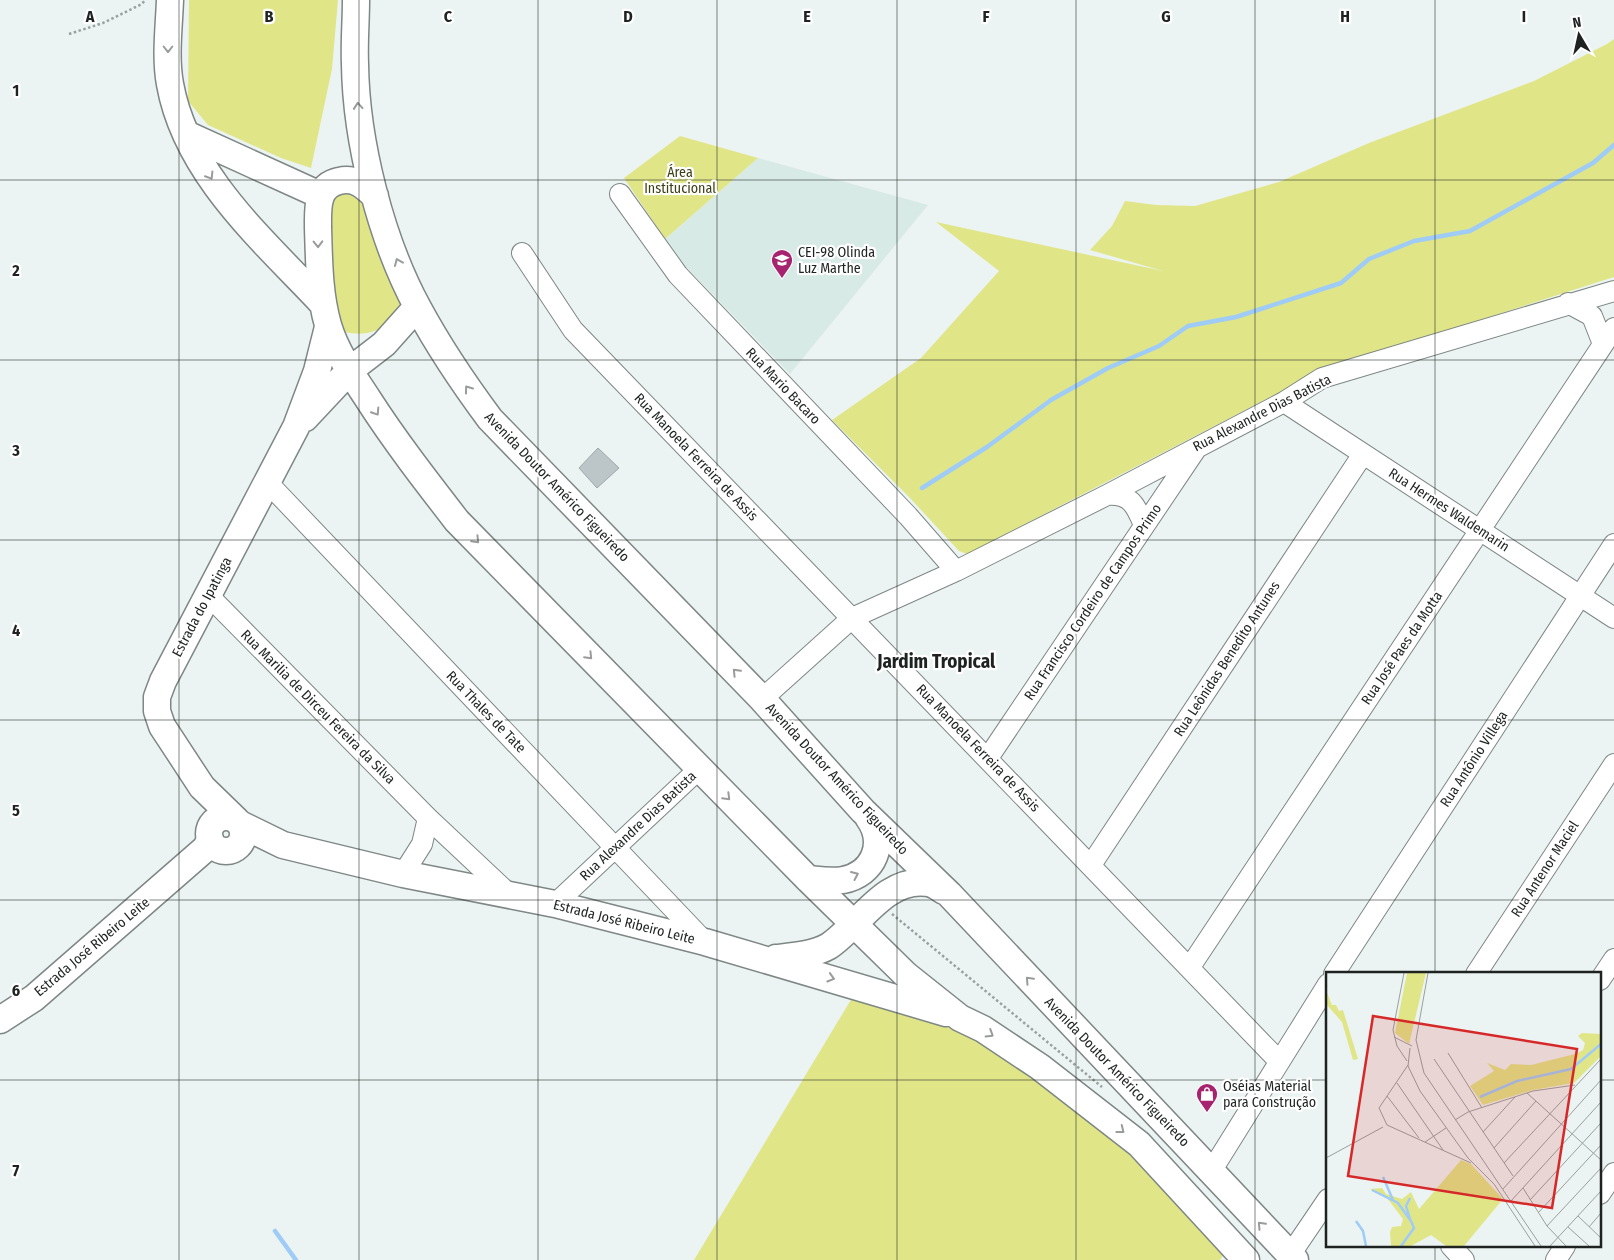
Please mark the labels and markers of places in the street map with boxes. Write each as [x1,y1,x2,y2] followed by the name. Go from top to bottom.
[798,244,875,277] place label: CEI-98 Olinda Luz Marthe
[770,248,794,279] school or university icon: CEI-98 Olinda Luz Marthe
[1223,1078,1316,1111] place label: Oséias Material para Construção
[1195,1082,1219,1113] shop icon: Oséias Material para Construção

